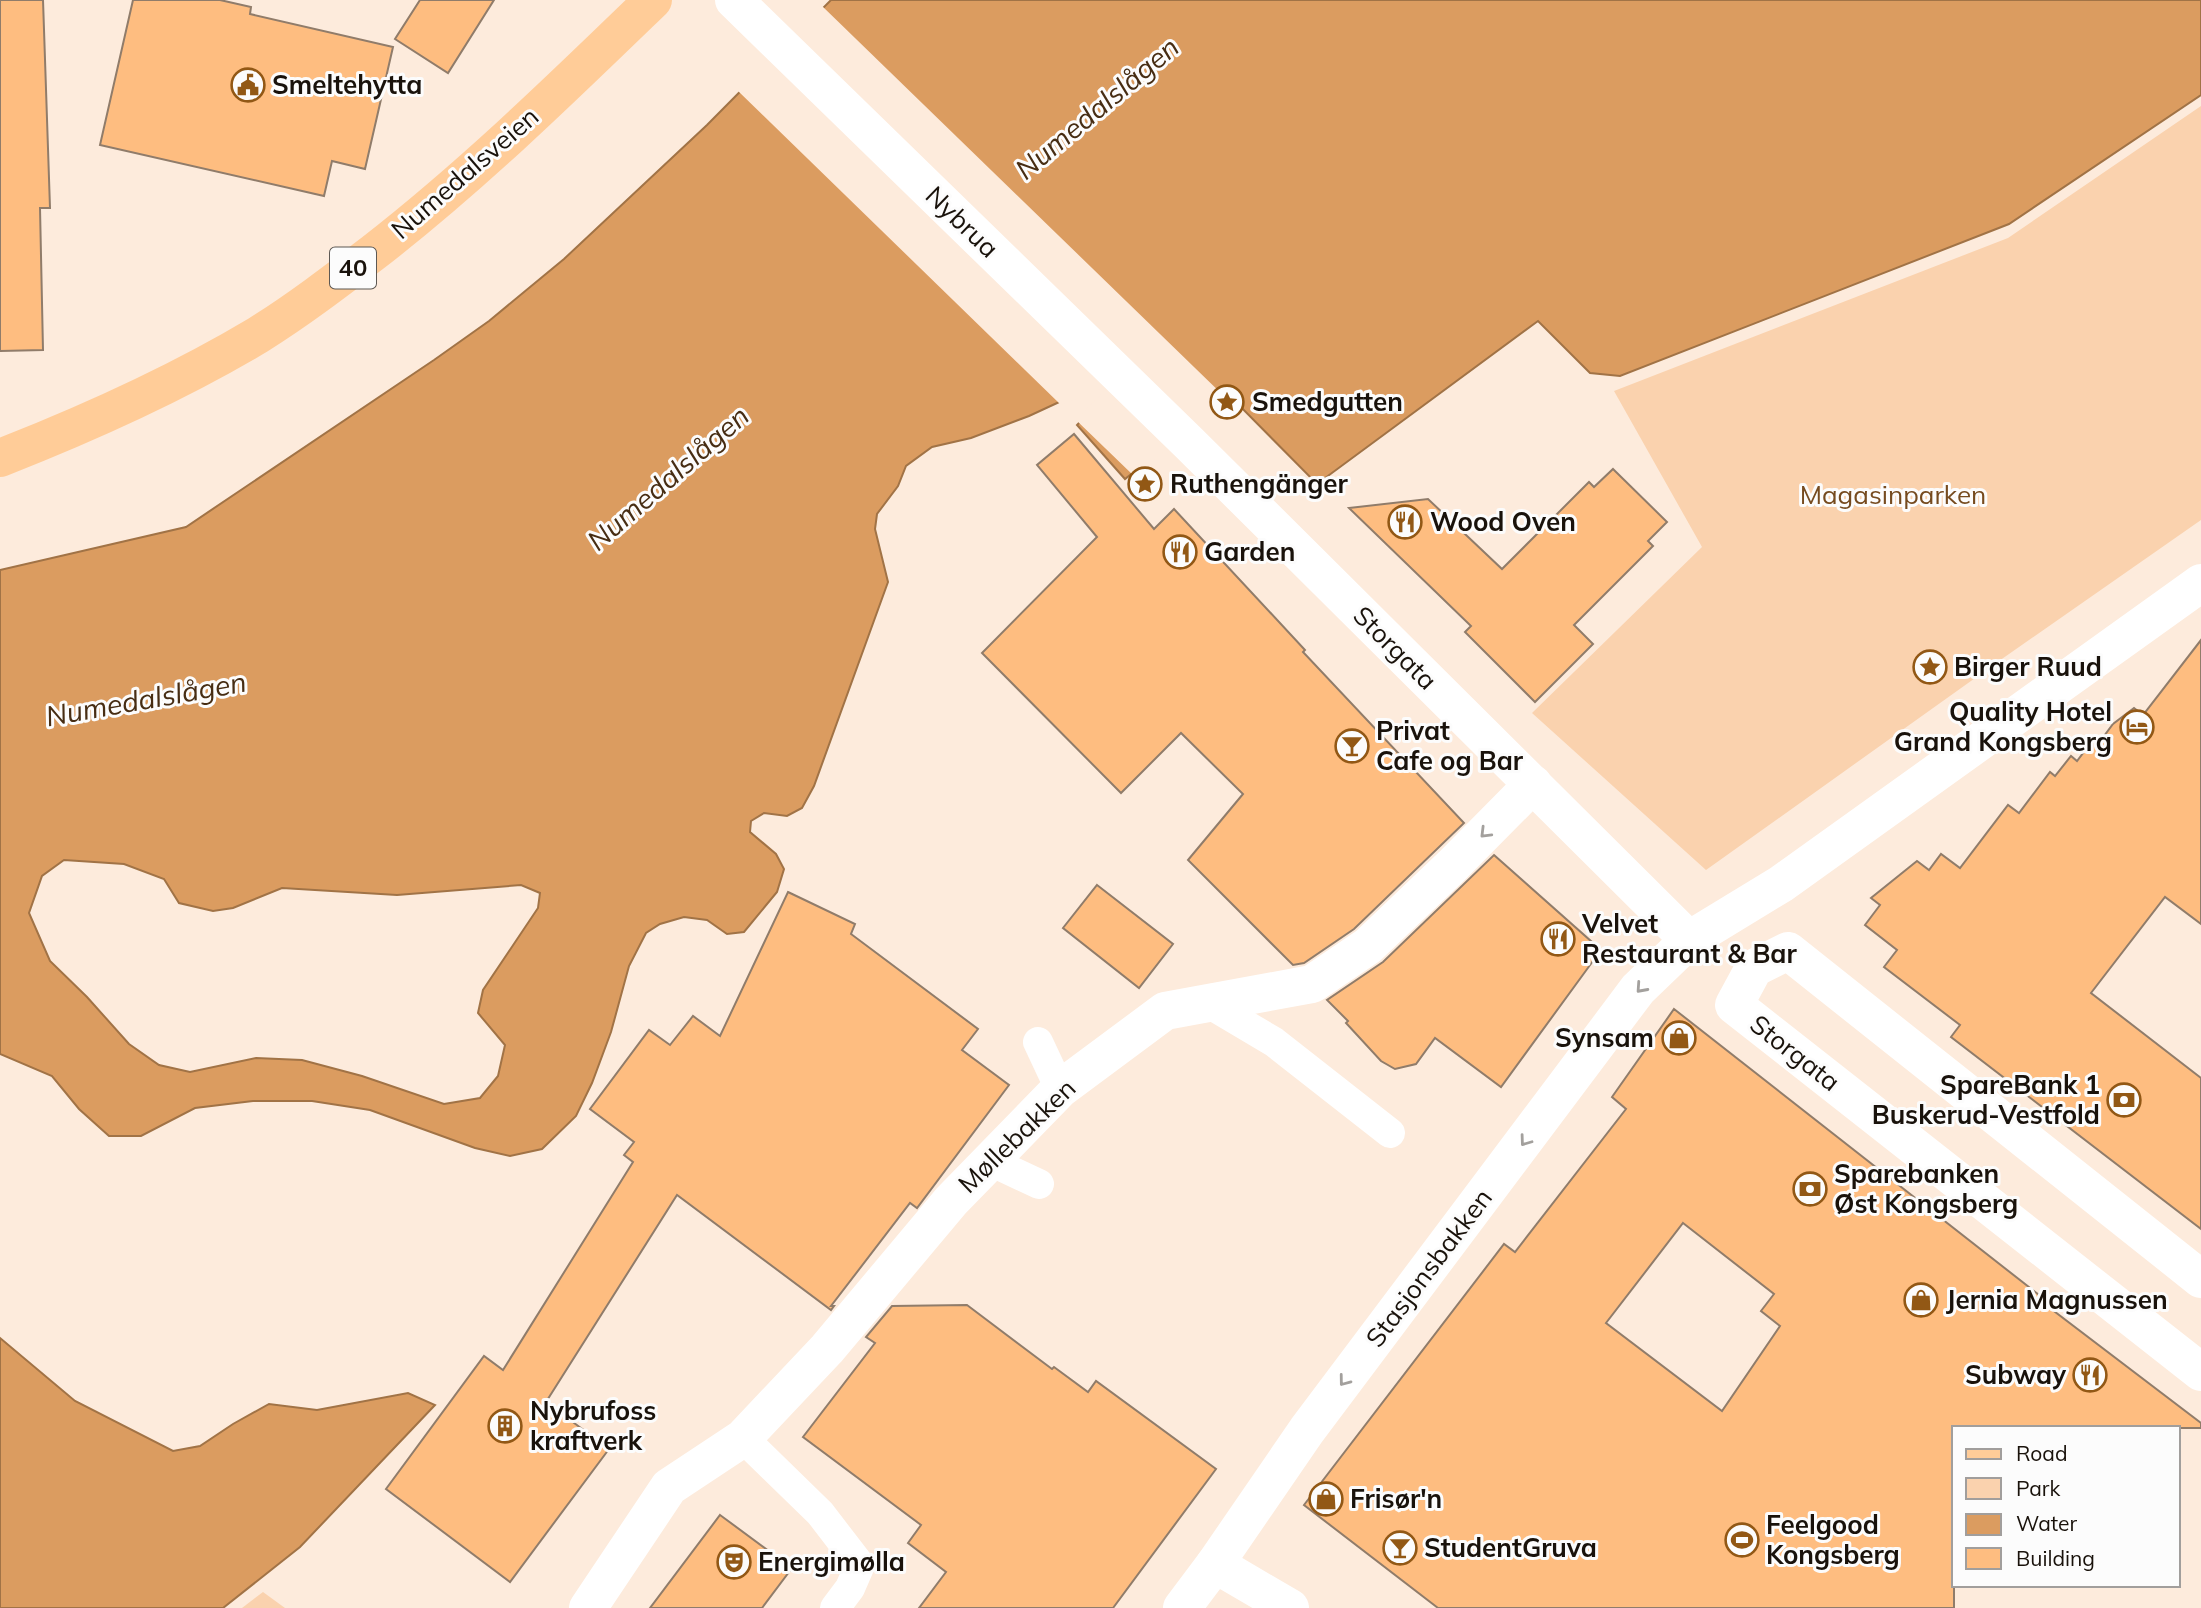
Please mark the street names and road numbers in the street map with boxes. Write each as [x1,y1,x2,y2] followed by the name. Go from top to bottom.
[384,100,545,246] street label: Numedalsveien
[919,179,1006,264] street label: Nybrua
[330,247,376,288] road number: 40
[1346,599,1444,697] street label: Storgata
[1744,1007,1847,1098] street label: Storgata
[951,1071,1082,1200] street label: Møllebakken
[1358,1182,1499,1353] street label: Stasjonsbakken

